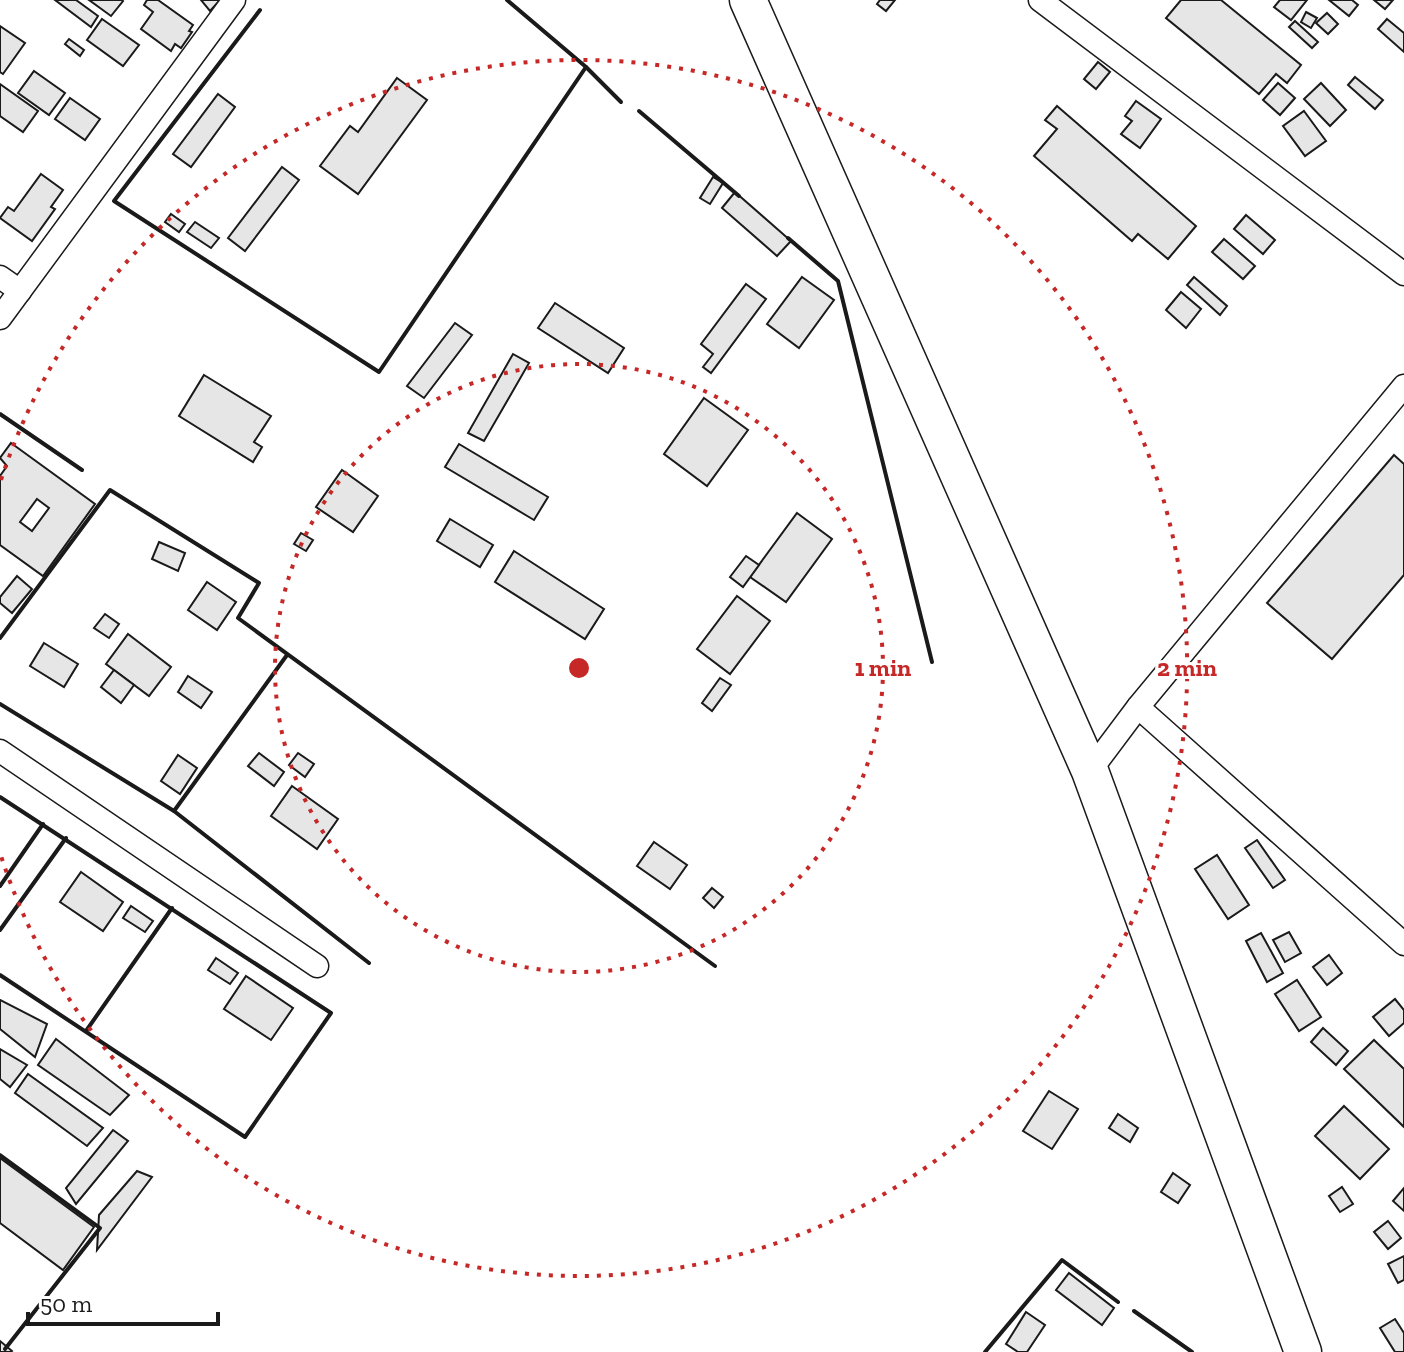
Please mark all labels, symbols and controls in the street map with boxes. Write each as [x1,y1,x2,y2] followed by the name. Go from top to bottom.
[855,653,911,682] text: 1 min
[1157,653,1217,682] text: 2 min
[565,654,593,682] centre of rings
[28,1276,218,1326] scale bar
[40,1289,93,1318] text: 50 m

